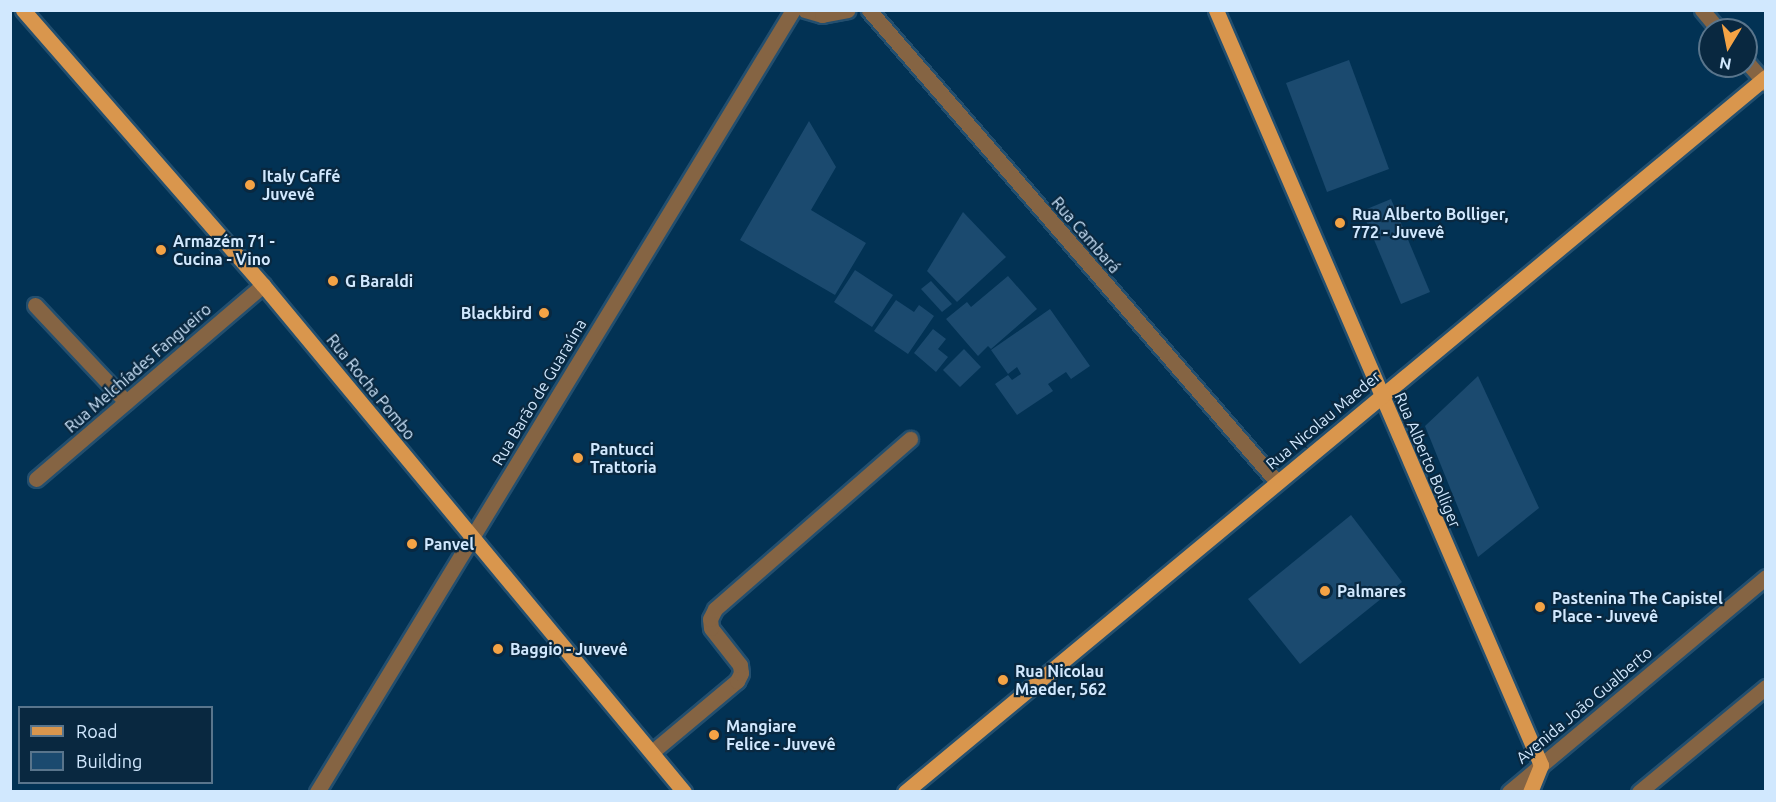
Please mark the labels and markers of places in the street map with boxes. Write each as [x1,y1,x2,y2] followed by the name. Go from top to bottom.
[262,166,340,204] place label: Italy Caffé Juvevê
[243,178,257,192] marker: Italy Caffé Juvevê
[1352,204,1508,242] place label: Rua Alberto Bolliger, 772 - Juvevê
[1333,216,1347,230] marker: Rua Alberto Bolliger, 772 - Juvevê
[173,231,275,269] place label: Armazém 71 - Cucina - Vino
[154,243,168,257] marker: Armazém 71 - Cucina - Vino
[345,271,413,291] place label: G Baraldi
[326,274,340,288] marker: G Baraldi
[461,303,532,323] place label: Blackbird
[537,306,551,320] marker: Blackbird
[590,439,657,477] place label: Pantucci Trattoria
[571,451,585,465] marker: Pantucci Trattoria
[424,534,474,554] place label: Panvel
[405,537,419,551] marker: Panvel
[1337,581,1406,601] place label: Palmares
[1318,584,1332,598] marker: Palmares
[1552,588,1723,626] place label: Pastenina The Capistel Place - Juvevê
[1533,600,1547,614] marker: Pastenina The Capistel Place - Juvevê
[510,639,628,659] place label: Baggio - Juvevê
[491,642,505,656] marker: Baggio - Juvevê
[1015,661,1106,699] place label: Rua Nicolau Maeder, 562
[996,673,1010,687] marker: Rua Nicolau Maeder, 562
[726,716,836,754] place label: Mangiare Felice - Juvevê
[707,728,721,742] marker: Mangiare Felice - Juvevê

